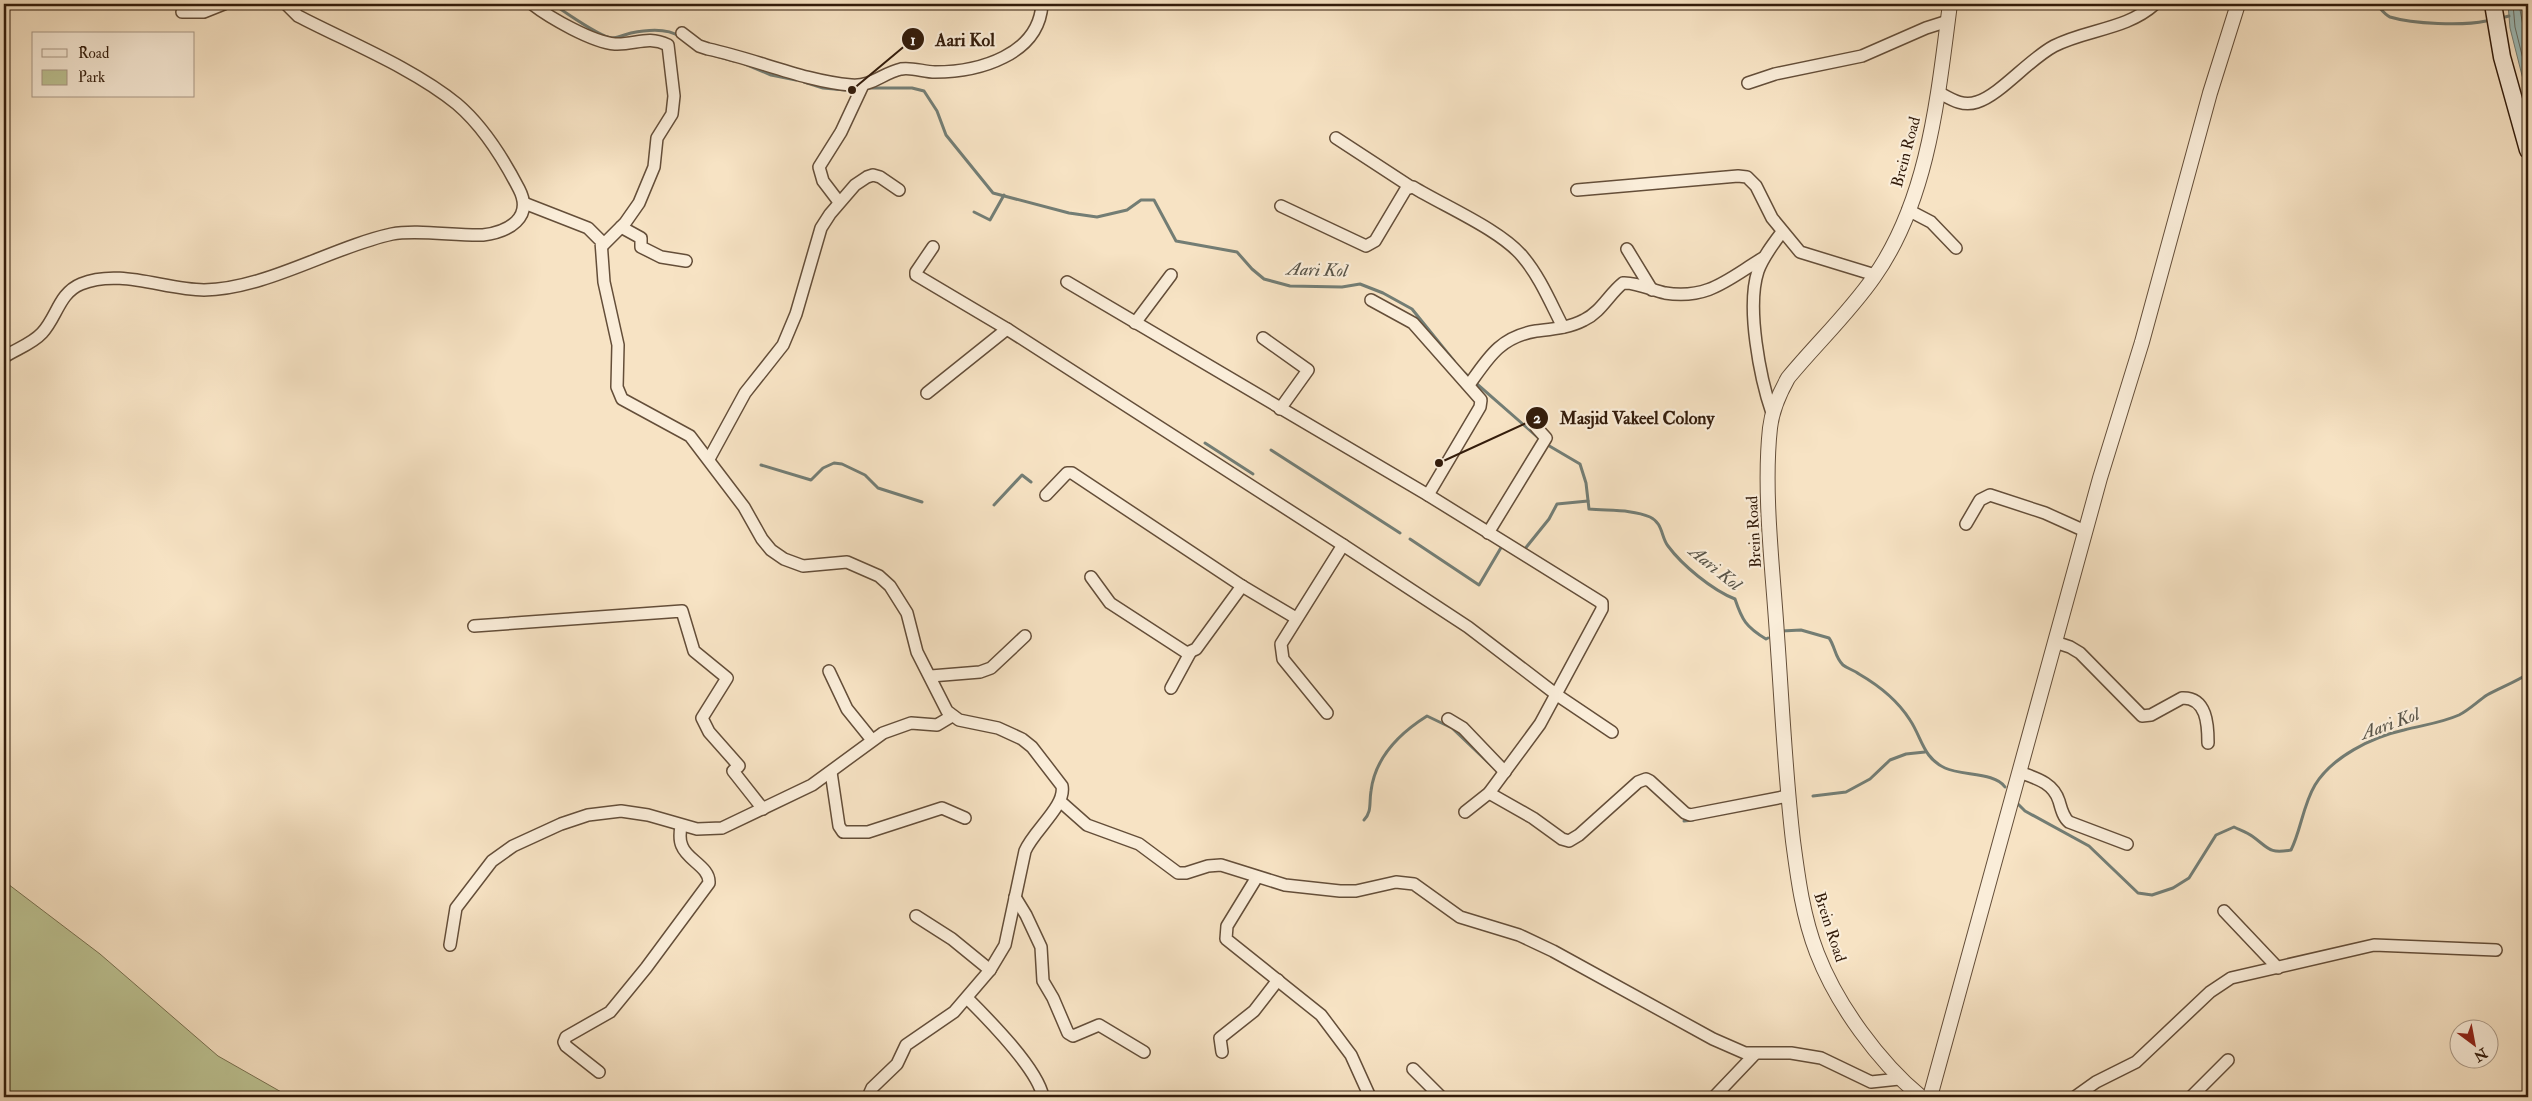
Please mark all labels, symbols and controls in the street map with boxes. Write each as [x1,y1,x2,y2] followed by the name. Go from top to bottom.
[901,23,1005,56] callout: Aari Kol
[934,29,995,52] text: Aari Kol
[910,31,916,50] text: 1
[32,32,195,98] legend
[78,44,110,63] text: Road
[78,68,105,87] text: Park
[1887,114,1925,190] street label: Brein Road
[1284,257,1349,283] water label: Aari Kol
[1524,402,1724,435] callout: Masjid Vakeel Colony
[1559,407,1715,430] text: Masjid Vakeel Colony
[1533,409,1541,428] text: 2
[1742,495,1766,569] street label: Brein Road
[1683,539,1747,597] water label: Aari Kol
[2356,702,2424,746] water label: Aari Kol
[1809,890,1851,965] street label: Brein Road
[2450,1018,2500,1068] north arrow
[2470,1044,2491,1065] text: N

